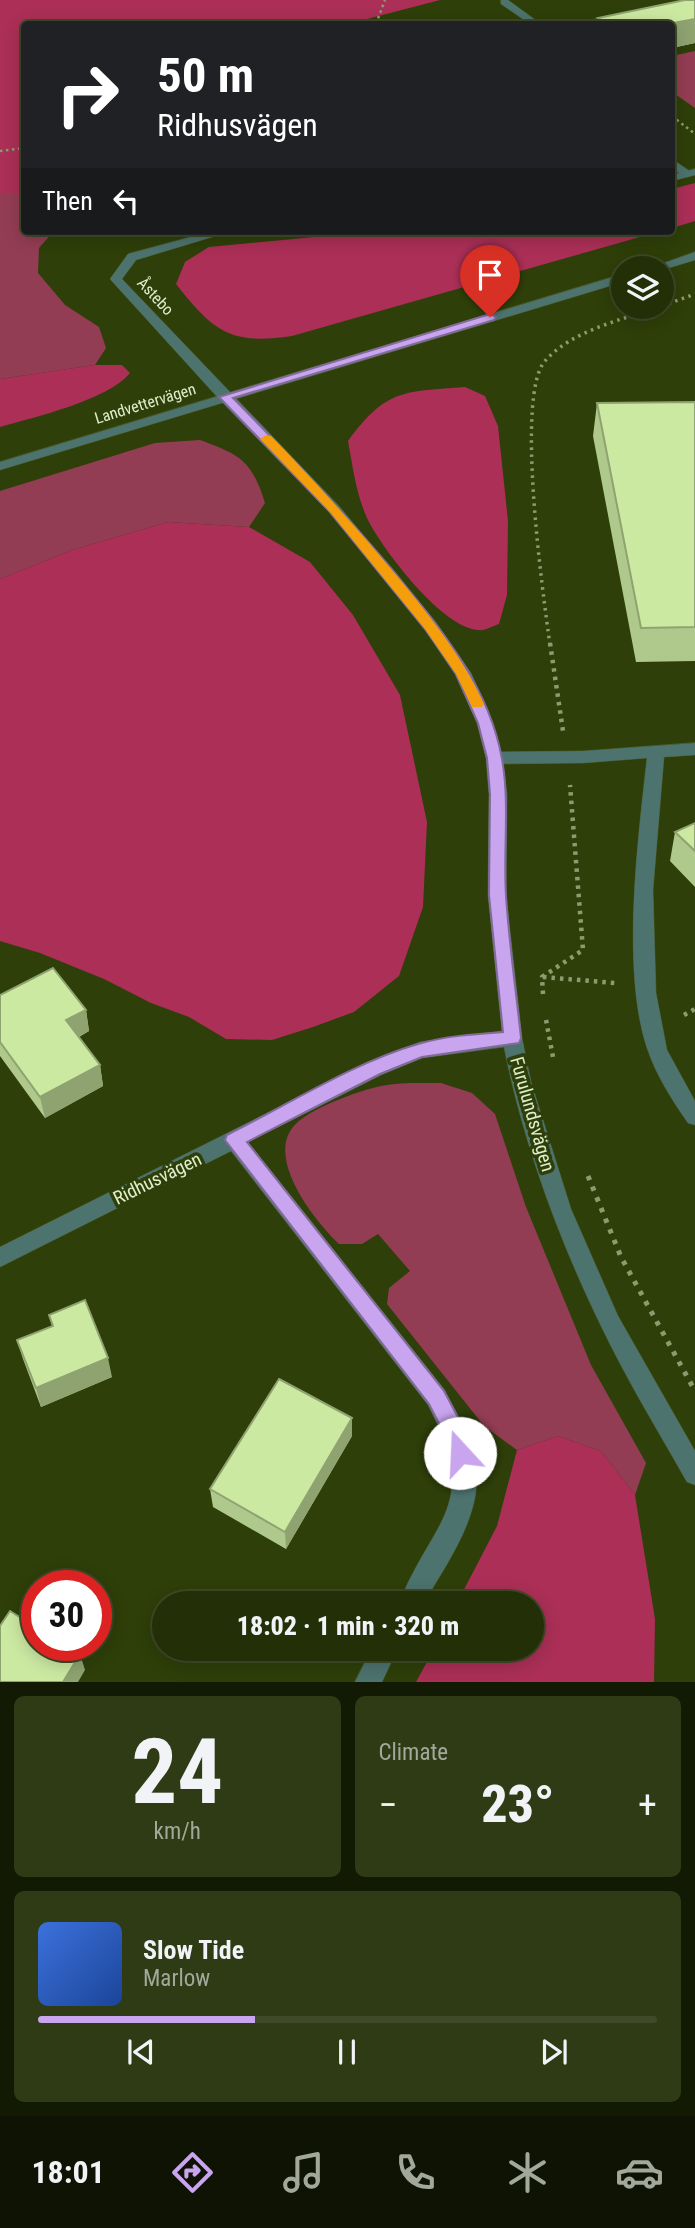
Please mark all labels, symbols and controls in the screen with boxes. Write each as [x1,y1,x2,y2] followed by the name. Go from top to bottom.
[157,47,254,104] text: 50 m
[42,49,133,140] icon: right
[157,106,318,144] text: Ridhusvägen
[107,182,145,220] icon: left
[42,186,93,216] text: Then
[460,245,520,317] pin
[471,256,509,294] icon: arrive
[611,256,674,319] map controls
[611,256,674,319] button: layers
[133,273,179,319] street label: Åstebo
[92,379,198,428] street label: Landvettervägen
[505,1054,560,1174] street label: Furulundsvägen
[109,1147,205,1210] street label: Ridhusvägen
[423,1416,497,1490] position arrow
[21,1570,112,1661] speed limit sign: 30
[237,1611,459,1641] text: 18:02 · 1 min · 320 m
[131,1719,223,1825] text: 24
[379,1739,448,1766] text: Climate
[481,1774,554,1835] text: 23°
[379,1783,398,1827] text: −
[638,1783,657,1827] text: +
[154,1818,201,1845] text: km/h
[143,1935,244,1965] text: Slow Tide
[143,1965,210,1992] text: Marlow
[122,2033,160,2071] icon: previous
[328,2033,366,2071] icon: pause
[535,2033,573,2071] icon: next
[168,2148,217,2197] icon: directions
[279,2148,328,2197] icon: music
[391,2148,440,2197] icon: phone
[503,2148,552,2197] icon: climate
[615,2148,664,2197] icon: car
[31,2153,105,2191] text: 18:01

